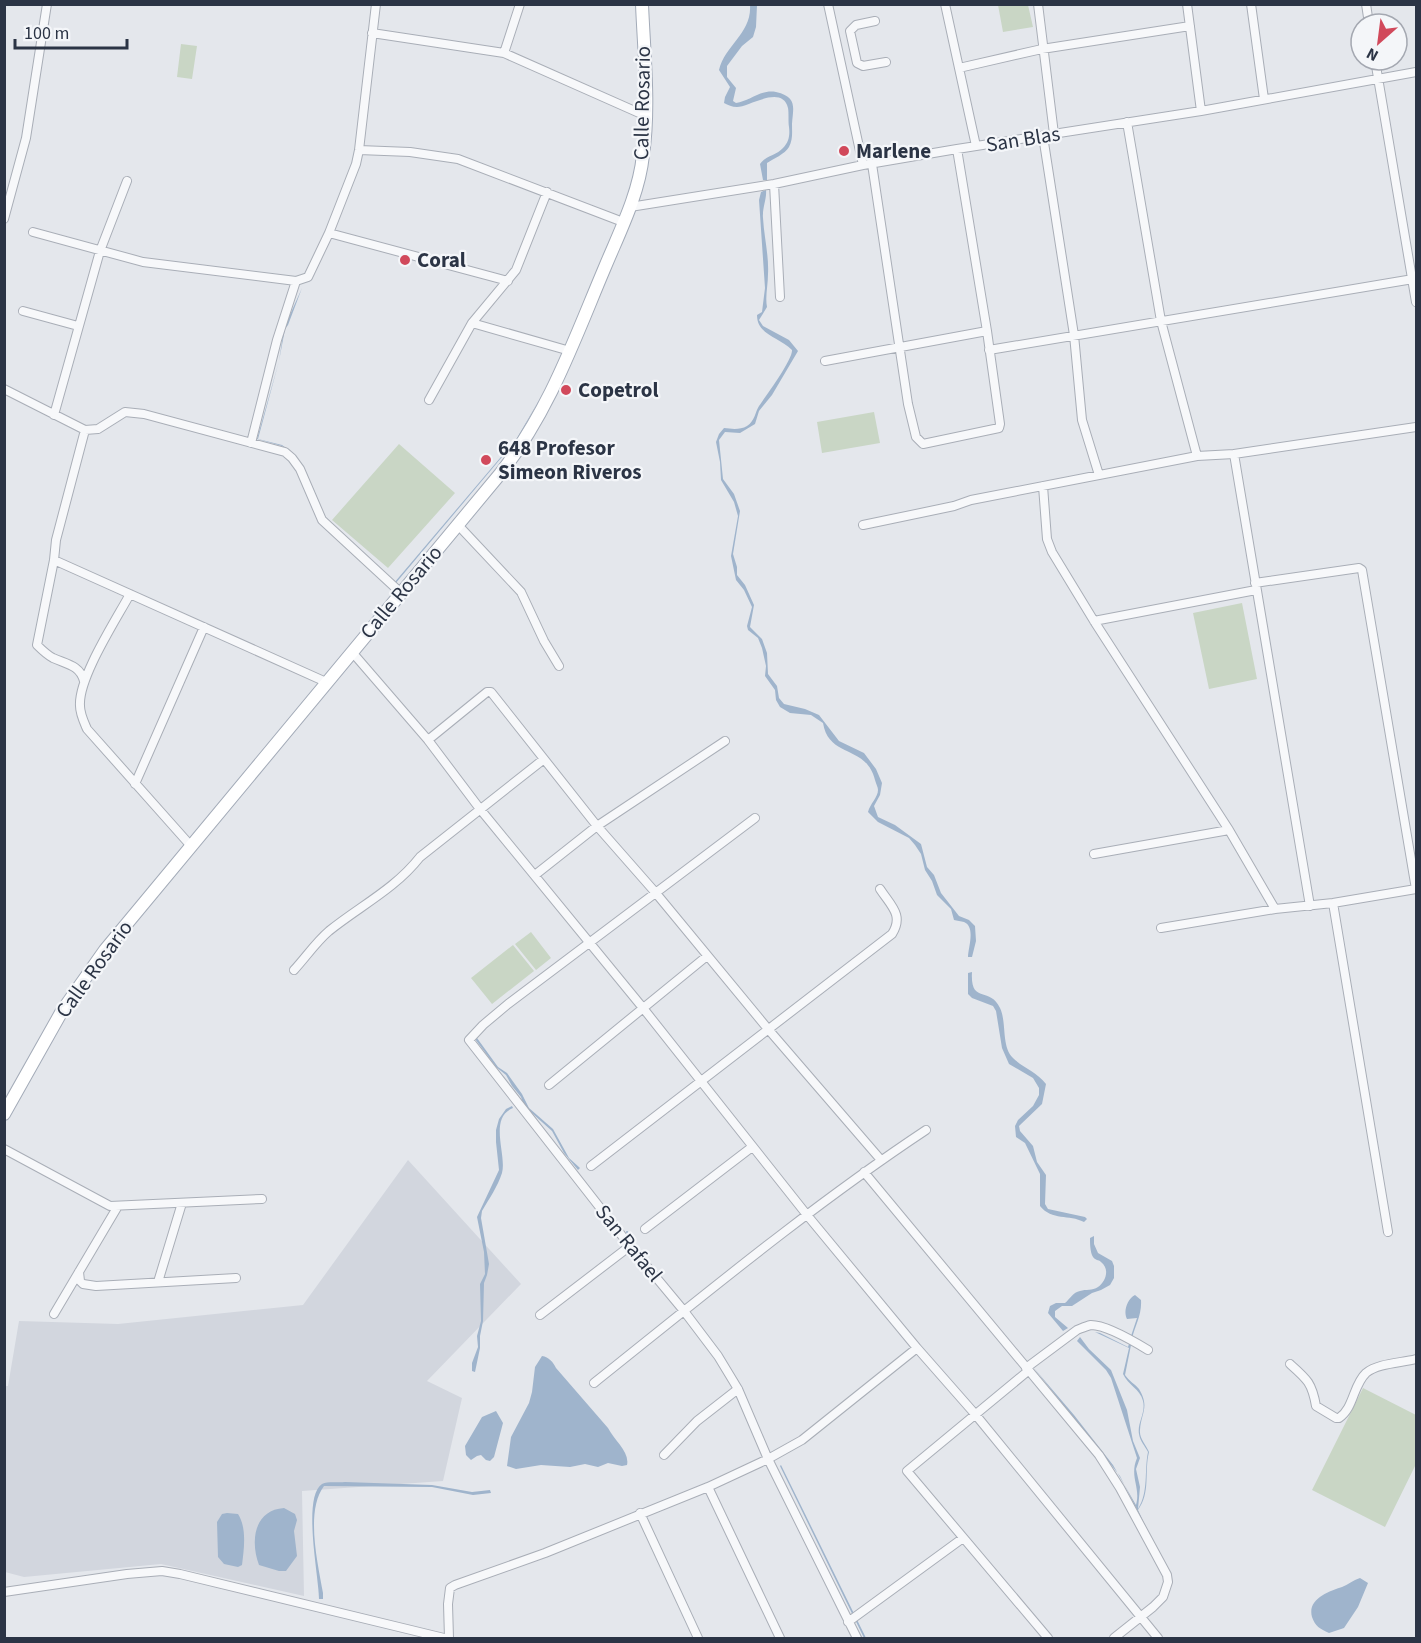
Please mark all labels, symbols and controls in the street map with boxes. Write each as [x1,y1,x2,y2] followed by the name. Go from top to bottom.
[15,12,128,50] scale bar
[1349,12,1409,72] north arrow
[24,21,69,46] text: 100 m
[1363,42,1382,67] text: N
[626,46,658,160] street label: Calle Rosario
[984,118,1062,160] street label: San Blas
[856,136,931,166] place label: Marlene
[837,144,851,158] marker: Marlene
[417,245,466,275] place label: Coral
[398,253,412,267] marker: Coral
[578,375,658,405] place label: Copetrol
[559,383,573,397] marker: Copetrol
[498,433,642,487] place label: 648 Profesor Simeon Riveros
[479,453,493,467] marker: 648 Profesor Simeon Riveros
[353,539,449,645] street label: Calle Rosario
[48,914,140,1024] street label: Calle Rosario
[588,1198,670,1288] street label: San Rafael

